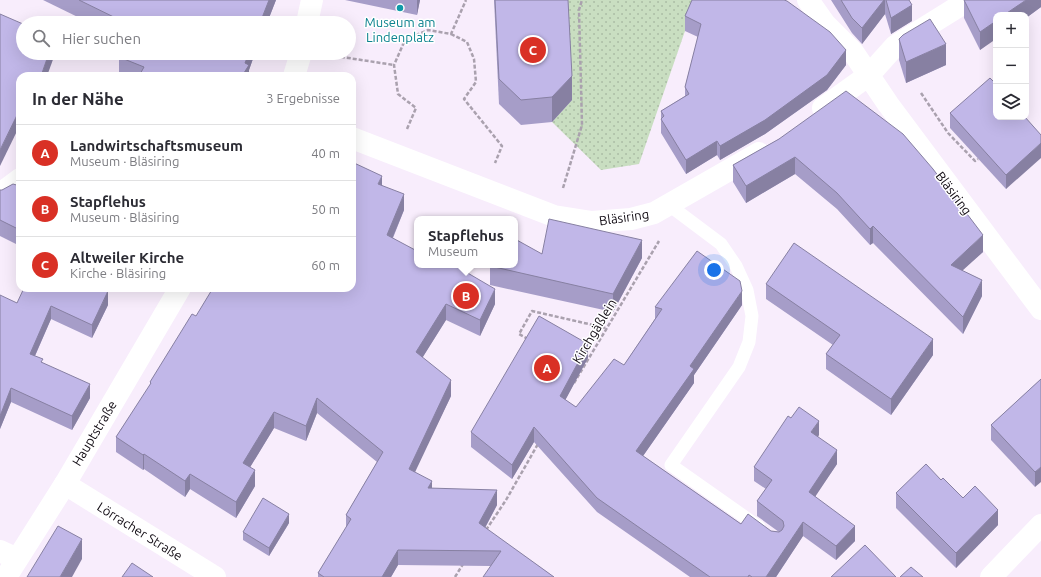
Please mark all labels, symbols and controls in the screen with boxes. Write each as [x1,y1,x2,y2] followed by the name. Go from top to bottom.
[395,3,405,13] marker: Museum am Lindenplatz
[993,12,1029,120] map controls
[993,12,1029,48] button: +
[364,15,436,44] place label: Museum am Lindenplatz
[16,16,356,60] search box
[30,27,52,49] icon: search
[62,30,141,47] text: Hier suchen
[520,35,546,65] pin: C
[993,48,1029,84] button: −
[993,84,1029,120] button: layers
[32,89,124,108] text: In der Nähe
[266,91,340,105] text: 3 Ergebnisse
[70,137,243,154] text: Landwirtschaftsmuseum
[40,146,50,160] text: A
[311,146,340,160] text: 40 m
[70,154,180,168] text: Museum · Bläsiring
[933,169,975,217] street label: Bläsiring
[70,193,146,210] text: Stapflehus
[41,202,49,216] text: B
[311,202,340,216] text: 50 m
[598,207,650,227] street label: Bläsiring
[70,210,180,224] text: Museum · Bläsiring
[414,216,518,268] popup
[428,227,504,244] text: Stapflehus
[428,244,478,258] text: Museum
[70,249,184,266] text: Altweiler Kirche
[41,258,49,272] text: C
[311,258,340,272] text: 60 m
[704,260,724,280] your location
[70,266,166,280] text: Kirche · Bläsiring
[453,281,479,311] pin: B
[569,296,619,366] street label: Kirchgäßlein
[534,353,560,383] pin: A
[69,398,119,468] street label: Hauptstraße
[95,499,185,563] street label: Lörracher Straße

